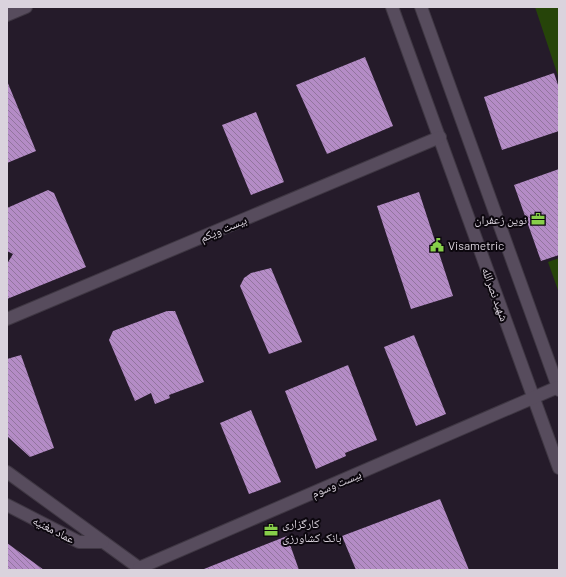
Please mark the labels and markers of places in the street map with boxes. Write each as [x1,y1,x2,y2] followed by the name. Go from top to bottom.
[530,211,546,227] office icon: نوین زعفران
[474,212,527,227] place label: نوین زعفران
[429,237,445,253] public building icon: Visametric
[448,238,504,252] place label: Visametric
[282,516,342,545] place label: کارگزاری بانک کشاورزی
[263,522,279,538] office icon: کارگزاری بانک کشاورزی

